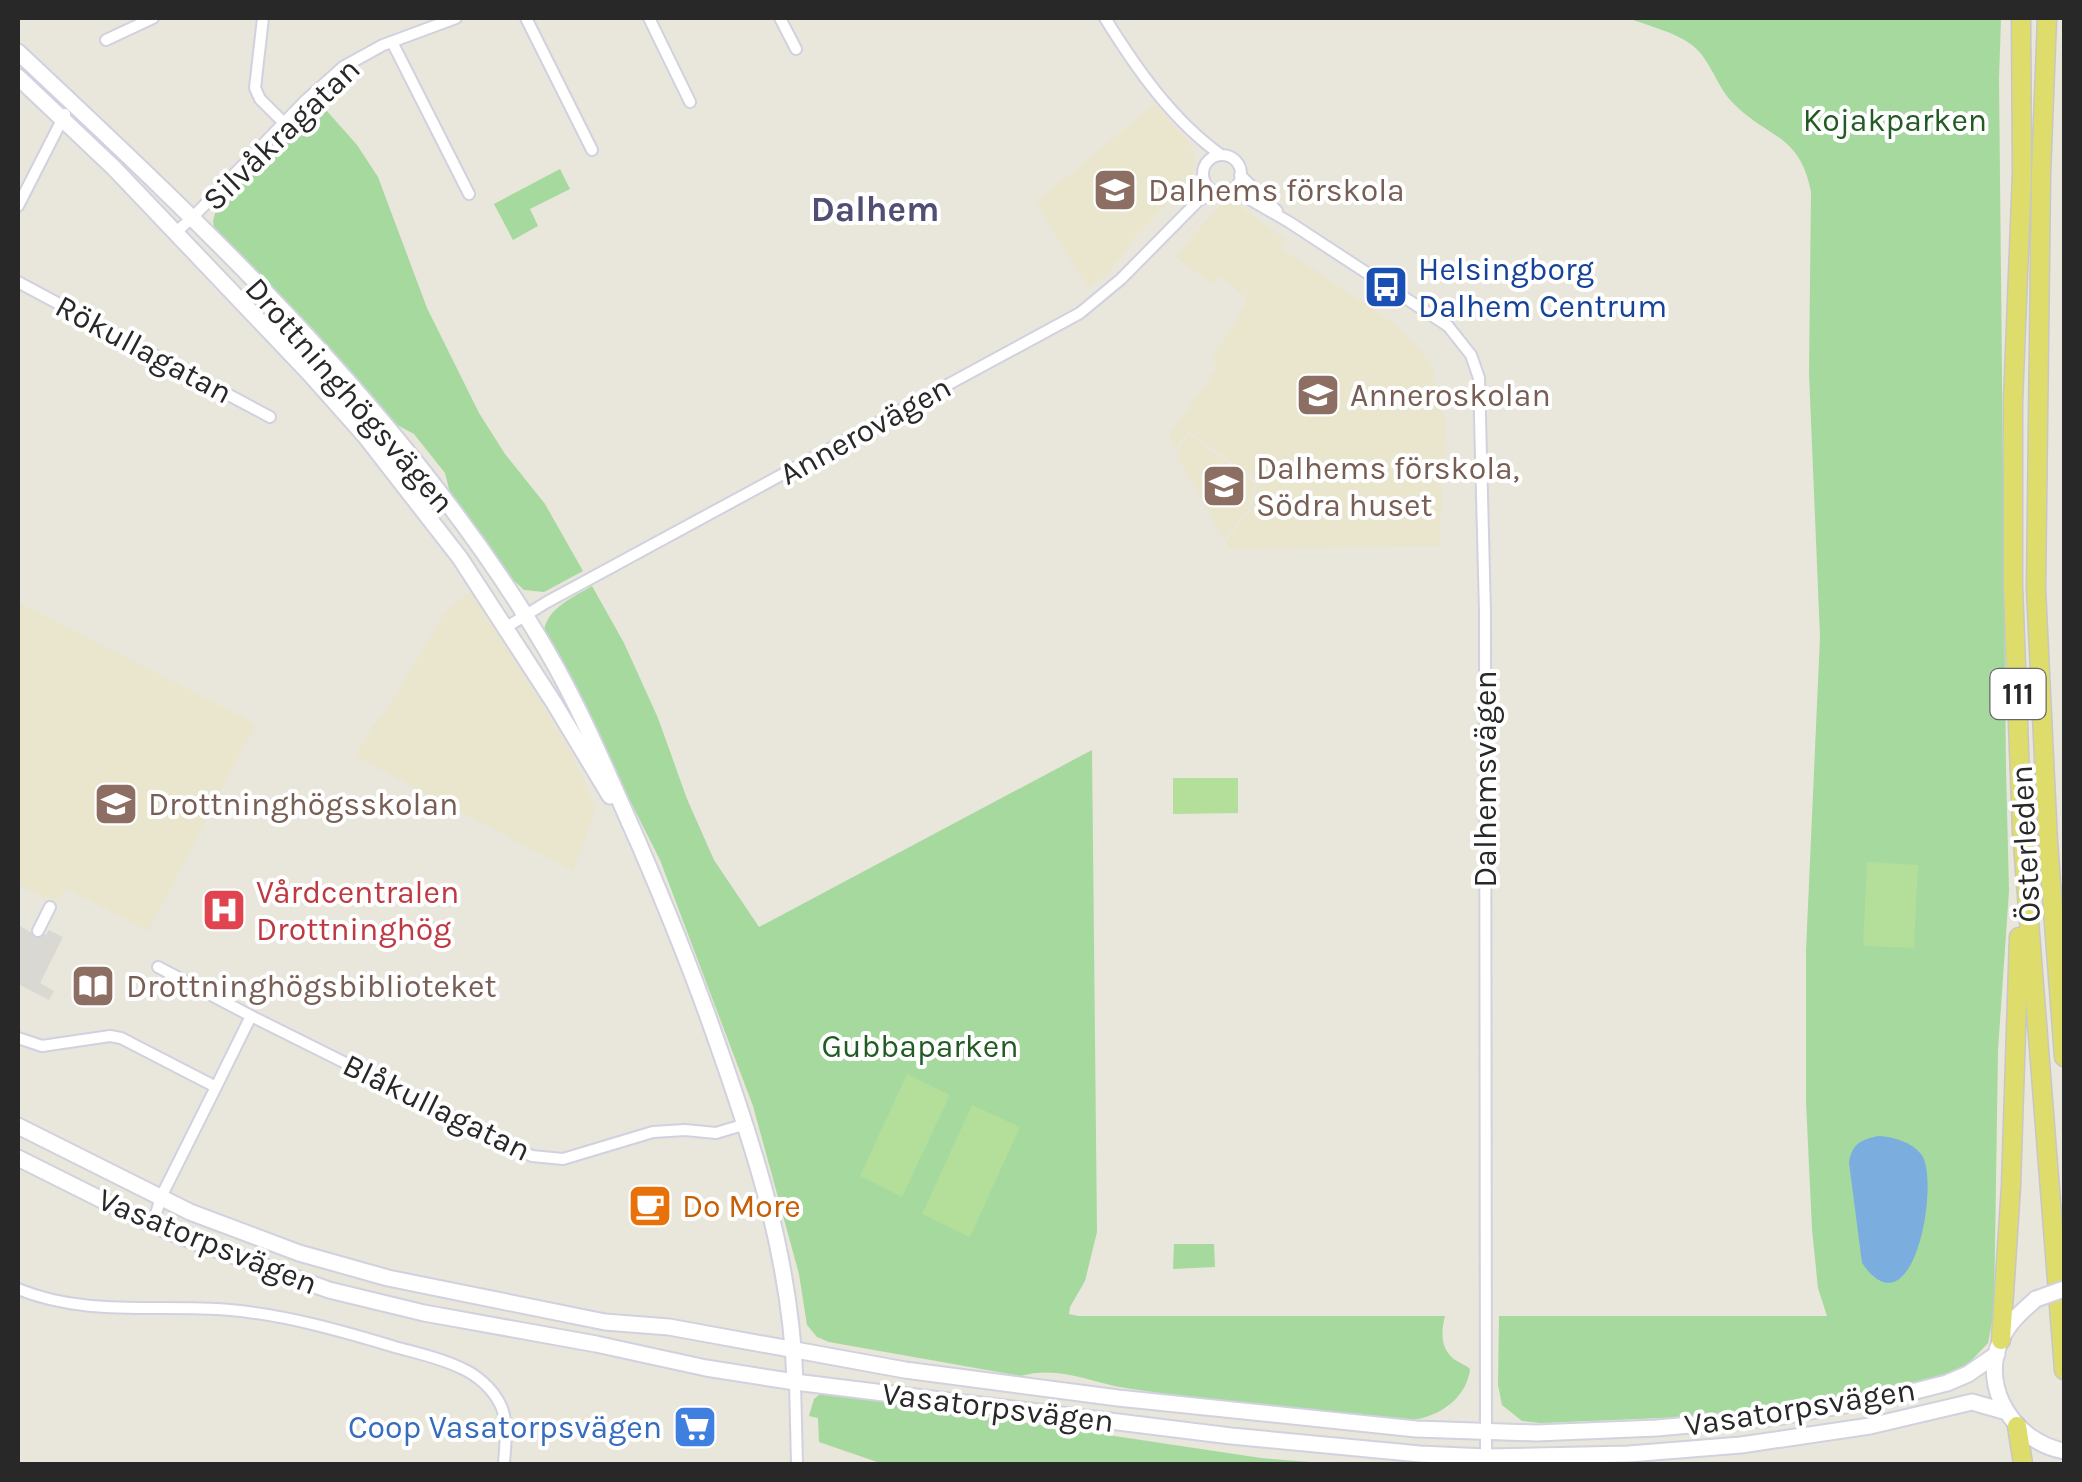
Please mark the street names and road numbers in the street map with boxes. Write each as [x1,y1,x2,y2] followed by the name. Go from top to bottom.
[195,50,367,218] street label: Silvåkragatan
[237,270,462,521] street label: Drottninghögsvägen
[49,287,238,411] street label: Rökullagatan
[773,368,957,493] street label: Annerovägen
[1990,669,2046,719] road number: 111
[1467,670,1504,888] street label: Dalhemsvägen
[2003,764,2048,924] street label: Österleden
[337,1046,537,1169] street label: Blåkullagatan
[93,1181,323,1302] street label: Vasatorpsvägen
[1682,1371,1918,1444] street label: Vasatorpsvägen
[880,1375,1116,1440] street label: Vasatorpsvägen

